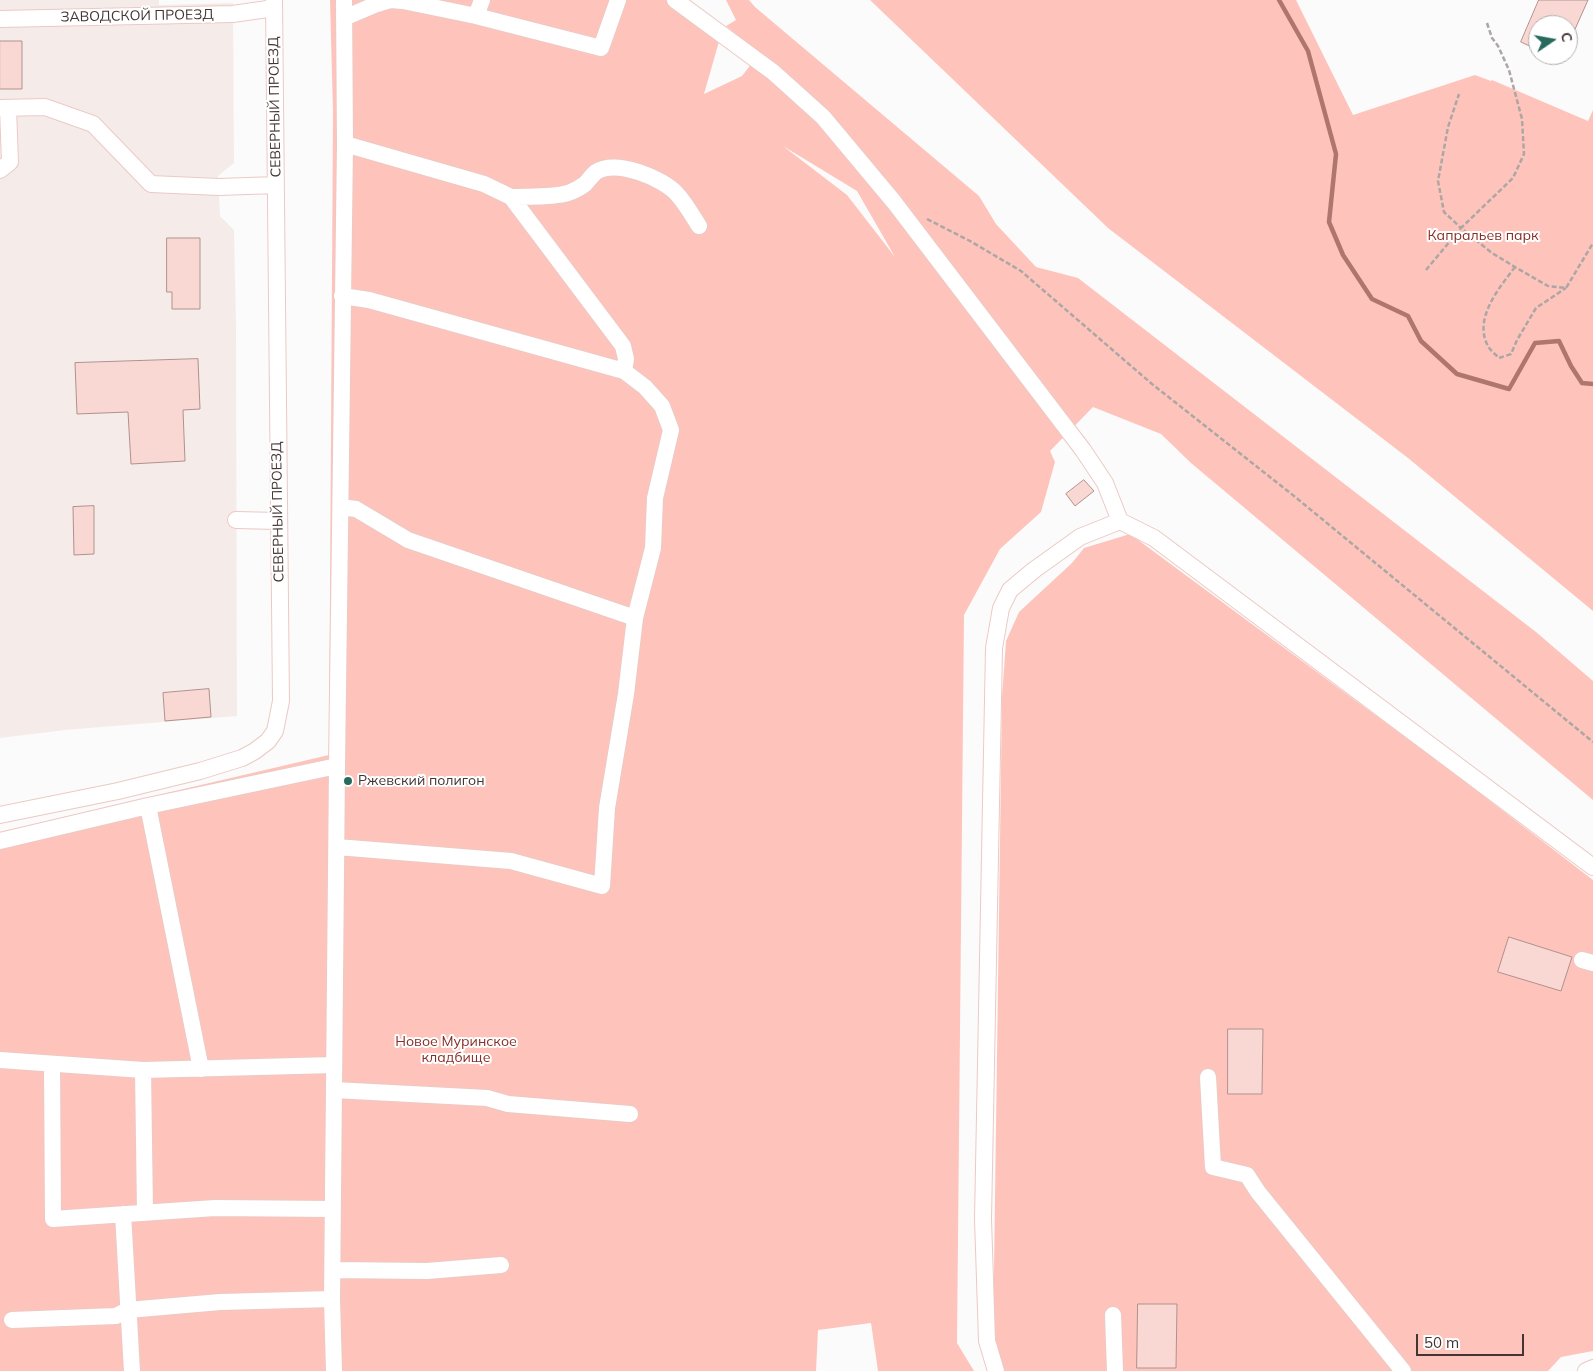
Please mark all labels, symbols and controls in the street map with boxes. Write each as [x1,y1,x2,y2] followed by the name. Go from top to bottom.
[60,6,214,26] street label: ЗАВОДСКОЙ ПРОЕЗД
[1528,15,1578,65] north arrow
[1557,31,1576,44] text: С
[265,36,285,178] street label: СЕВЕРНЫЙ ПРОЕЗД
[1427,228,1539,244] park label: Капральев парк
[268,441,288,583] street label: СЕВЕРНЫЙ ПРОЕЗД
[358,773,485,789] place label: Ржевский полигон
[342,775,354,787] marker: Ржевский полигон
[395,1034,517,1066] park label: Новое Муринское кладбище
[1418,1324,1526,1356] scale bar
[1424,1333,1459,1352] text: 50 m

